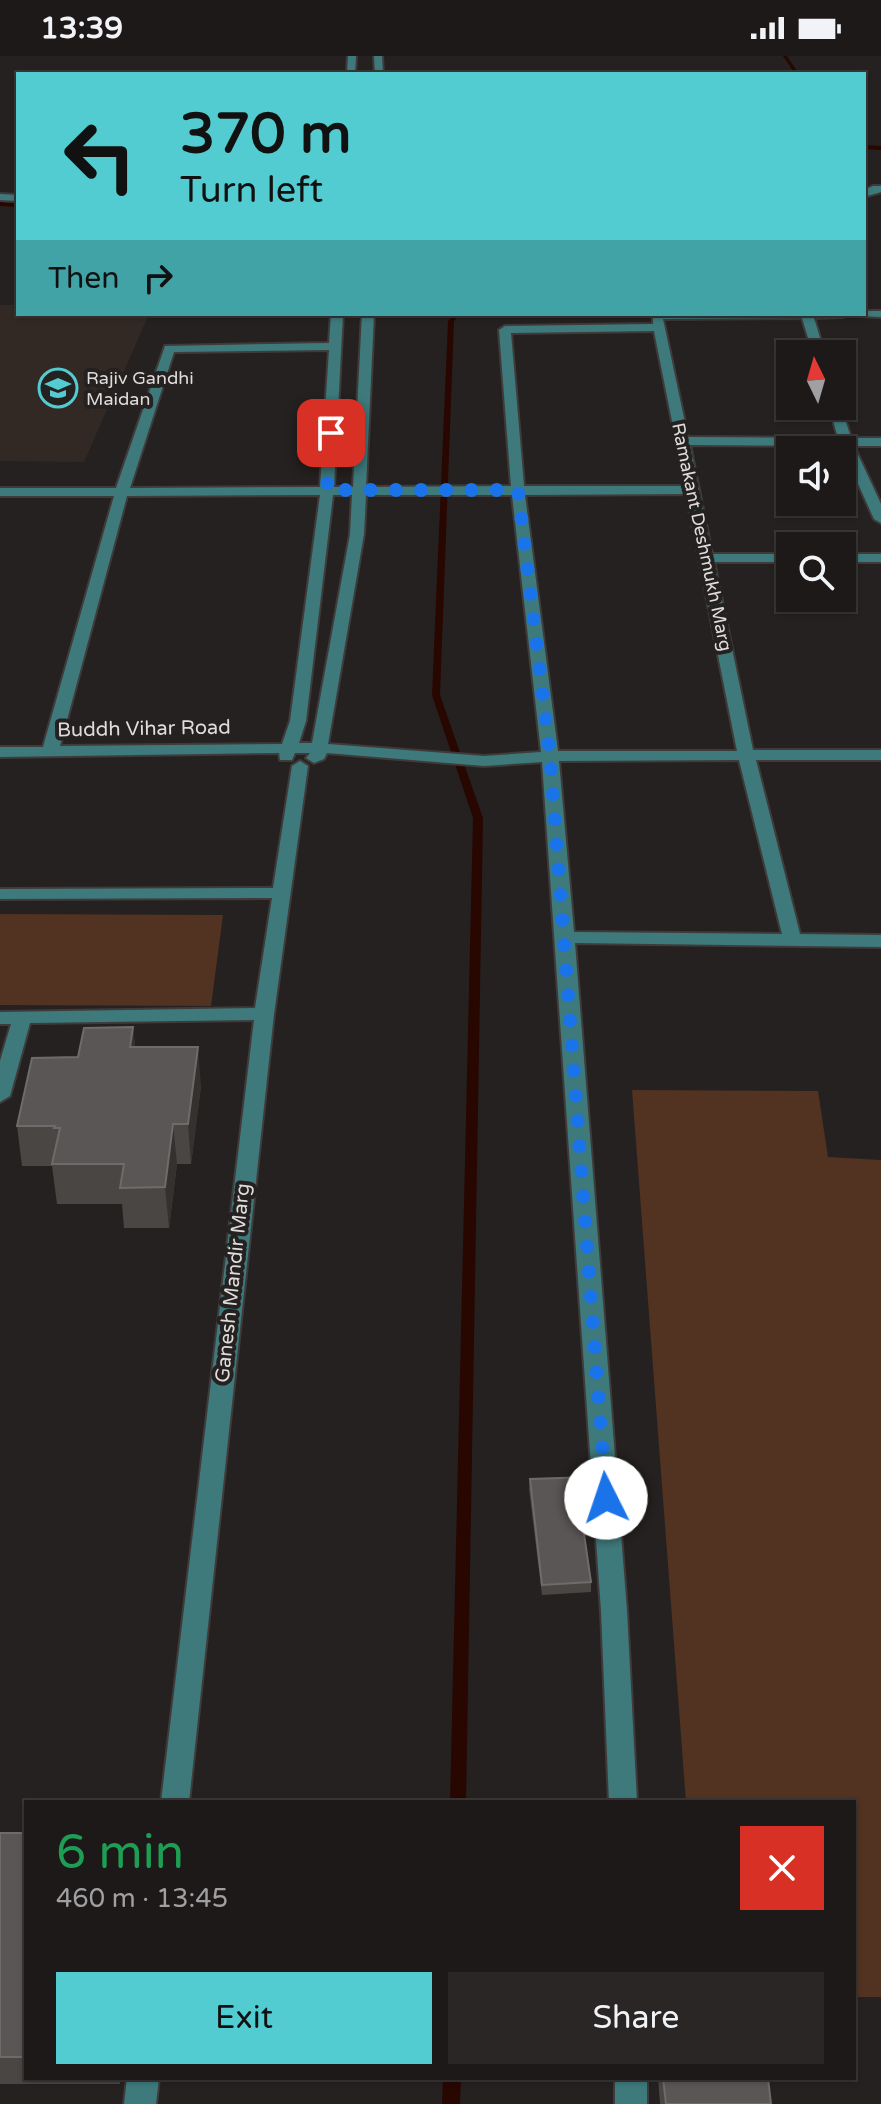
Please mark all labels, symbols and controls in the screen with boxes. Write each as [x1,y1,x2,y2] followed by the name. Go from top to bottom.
[40,10,123,47] text: 13:39
[180,101,351,168] text: 370 m
[48,104,152,208] icon: left
[180,169,323,212] text: Turn left
[136,256,180,300] icon: right
[48,260,120,297] text: Then
[776,340,856,420] north arrow
[776,340,856,612] map controls
[37,367,79,409] school or university icon: Rajiv Gandhi Maidan
[86,367,194,410] place label: Rajiv Gandhi Maidan
[297,399,365,467] pin
[309,411,353,455] icon: arrive
[667,421,737,653] street label: Ramakant Deshmukh Marg
[776,436,856,516] button: sound
[776,532,856,612] button: search
[57,715,231,743] street label: Buddh Vihar Road
[211,1182,255,1384] street label: Ganesh Mandir Marg
[564,1456,648,1540] position arrow
[56,1824,184,1882] text: 6 min
[740,1826,824,1910] button: close
[56,1883,228,1914] text: 460 m · 13:45
[56,1972,432,2064] button: Exit
[448,1972,824,2064] button: Share

